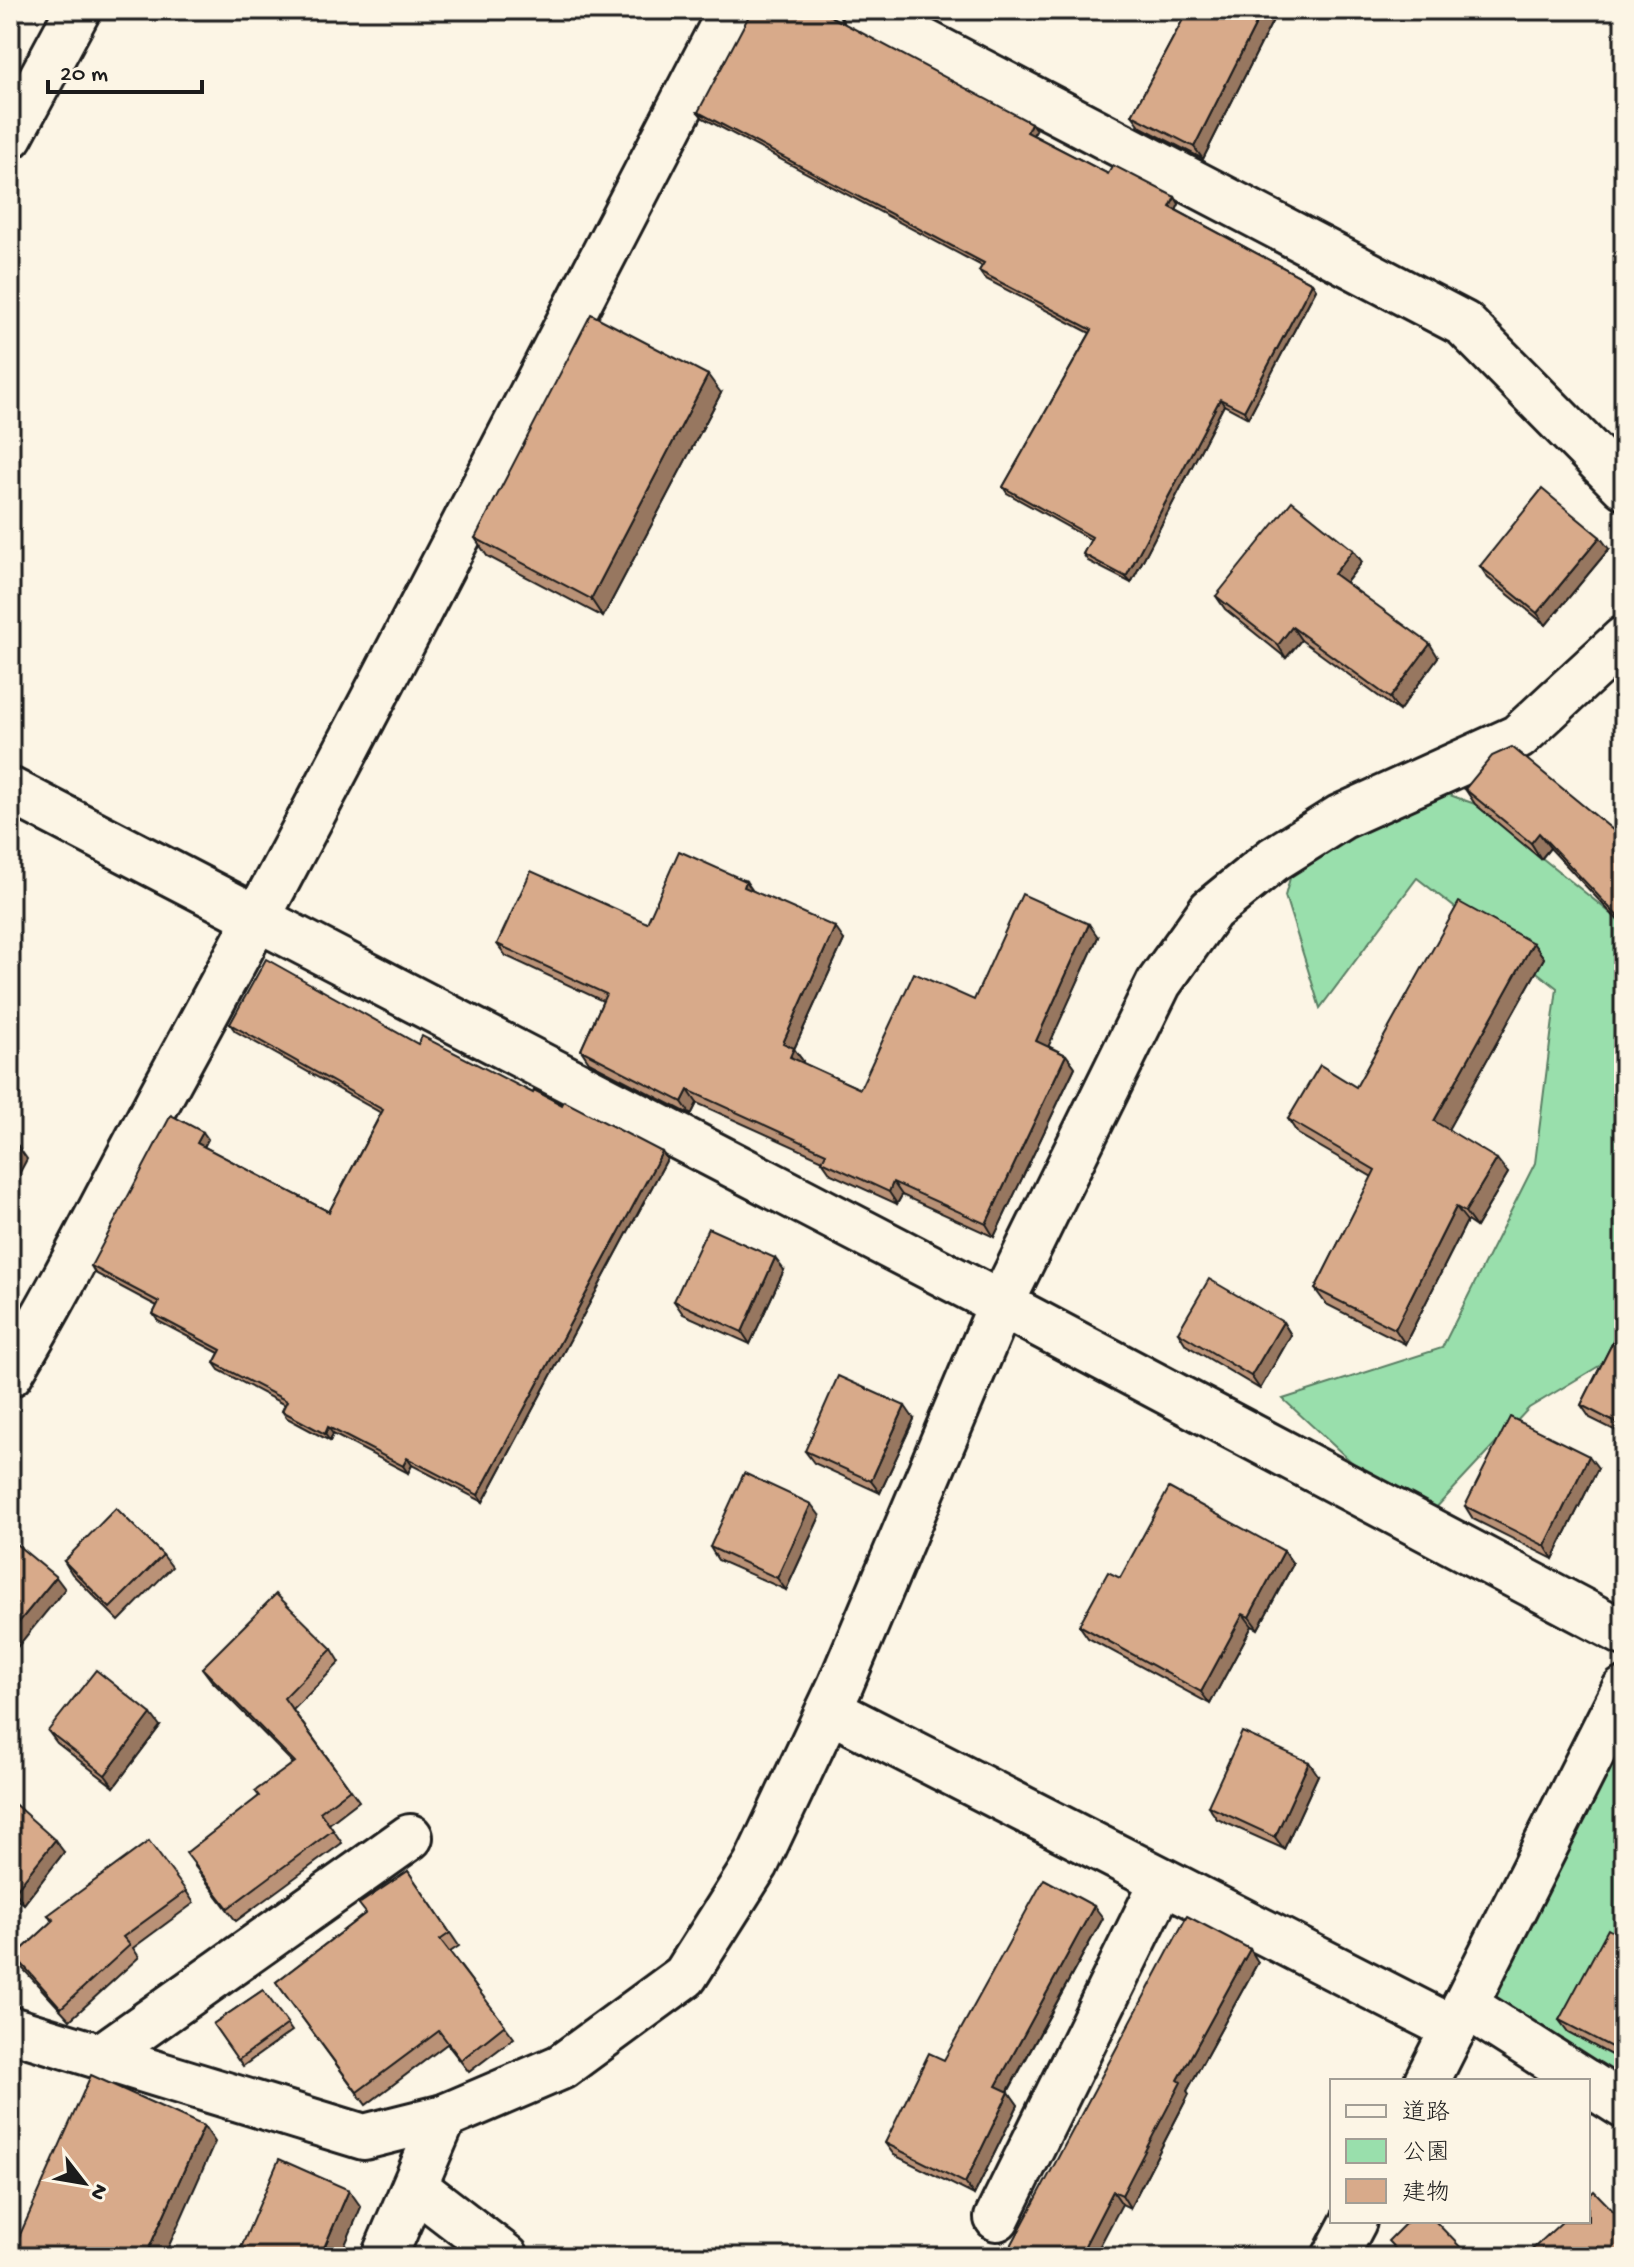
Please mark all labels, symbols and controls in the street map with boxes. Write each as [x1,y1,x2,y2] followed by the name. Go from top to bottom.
[48,44,202,94] scale bar
[60,61,108,90] text: 20 m
[1330,2079,1590,2223] legend
[1402,2099,1450,2129] text: 道路
[1402,2140,1450,2169] text: 公園
[44,2143,124,2223] north arrow
[83,2178,113,2204] text: N
[1402,2179,1450,2209] text: 建物

